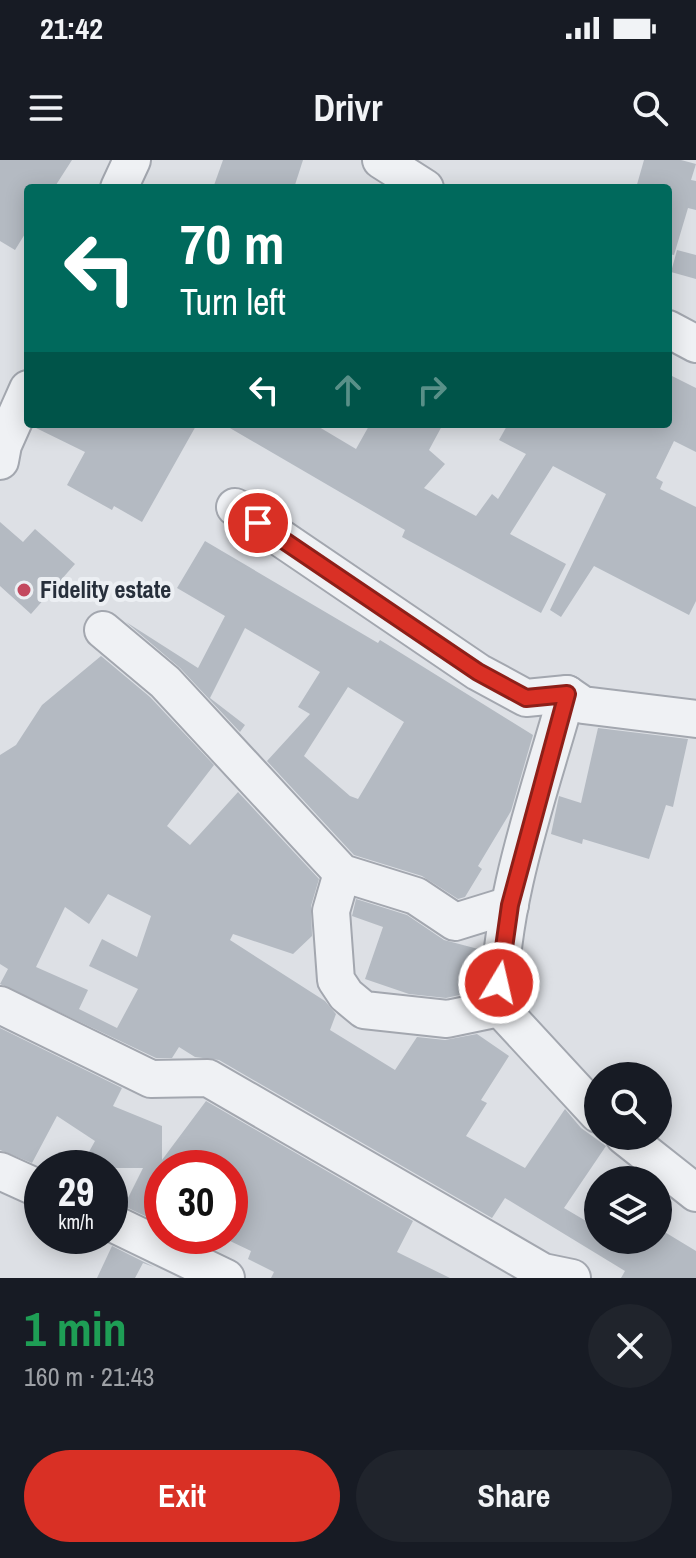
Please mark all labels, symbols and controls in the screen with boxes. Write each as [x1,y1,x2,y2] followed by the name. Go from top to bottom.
[40,8,103,48] text: 21:42
[314,84,382,132] text: Drivr
[24,86,68,130] icon: menu
[628,86,672,130] icon: search
[180,206,285,281] text: 70 m
[48,216,152,320] icon: left
[180,278,286,326] text: Turn left
[242,368,286,412] icon: left
[326,368,370,412] icon: ahead
[410,368,454,412] icon: right
[224,489,292,557] pin
[236,501,280,545] icon: arrive
[40,573,171,605] place label: Fidelity estate
[15,581,33,599] marker: Fidelity estate
[457,941,541,1025] position arrow
[584,1062,672,1254] map controls
[584,1062,672,1150] button: search
[144,1150,248,1254] speed limit sign: 30
[58,1165,94,1218] text: 29
[584,1166,672,1254] button: layers
[58,1208,94,1235] text: km/h
[24,1296,127,1361] text: 1 min
[588,1304,672,1388] button: close
[24,1359,154,1394] text: 160 m · 21:43
[24,1450,340,1542] button: Exit
[356,1450,672,1542] button: Share

